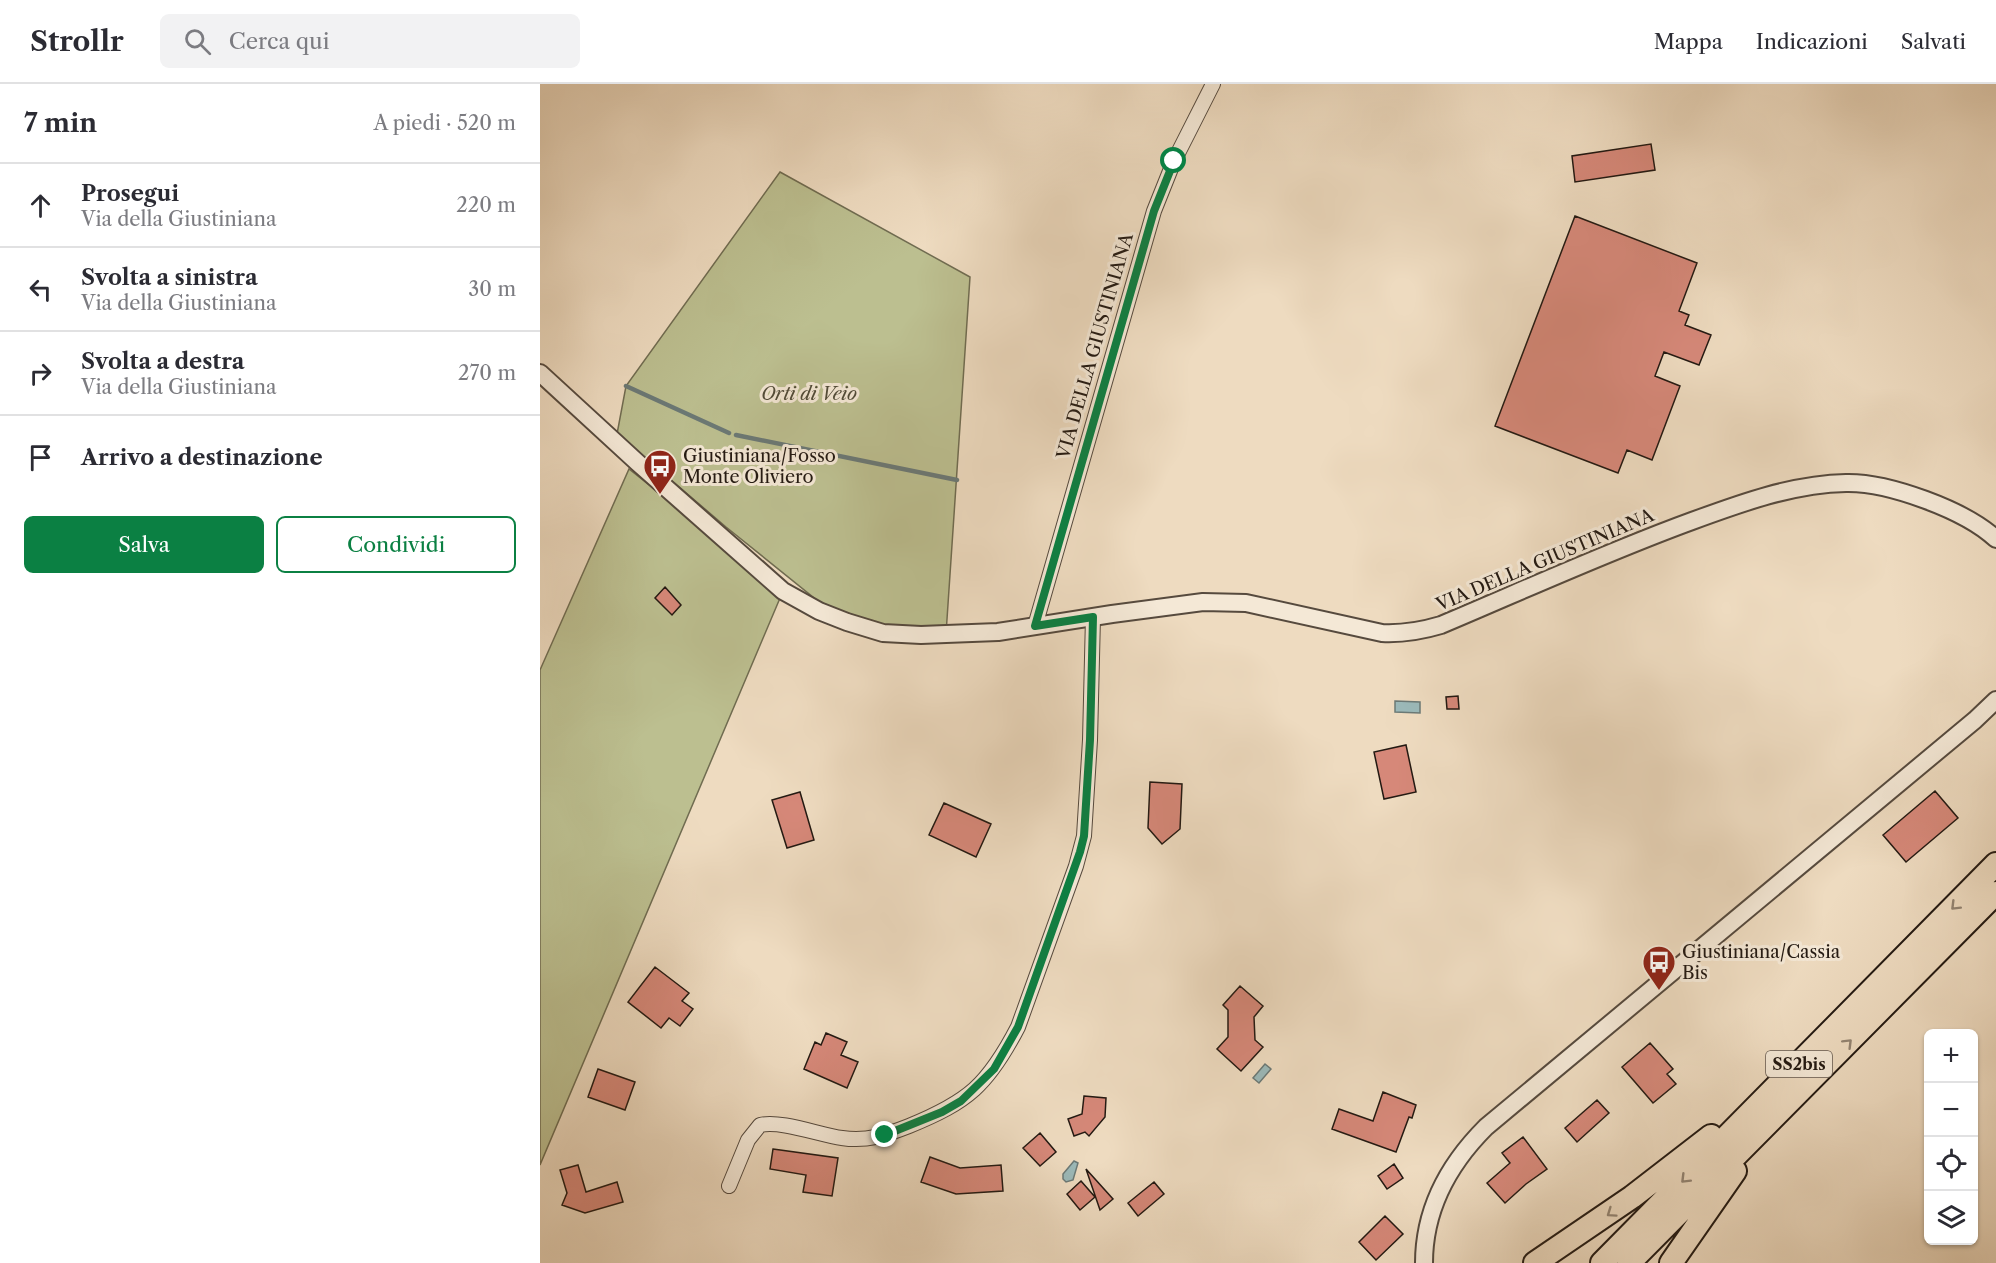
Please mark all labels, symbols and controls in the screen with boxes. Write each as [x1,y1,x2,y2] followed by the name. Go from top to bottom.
[160,14,580,68] search box
[30,24,124,58] text: Strollr
[181,25,214,58] icon: search
[229,28,329,55] text: Cerca qui
[1654,29,1723,54] text: Mappa
[1756,29,1868,54] text: Indicazioni
[1901,29,1966,54] text: Salvati
[24,107,97,139] text: 7 min
[373,111,516,135] text: A piedi · 520 m
[1160,147,1186,173] route start
[81,180,179,207] text: Prosegui
[24,189,57,222] icon: ahead
[456,193,516,217] text: 220 m
[81,207,277,231] text: Via della Giustiniana
[1052,230,1138,463] street label: VIA DELLA GIUSTINIANA
[81,264,258,291] text: Svolta a sinistra
[24,273,57,306] icon: left
[468,277,516,301] text: 30 m
[81,291,277,315] text: Via della Giustiniana
[81,348,244,375] text: Svolta a destra
[24,357,57,390] icon: right
[458,361,516,385] text: 270 m
[81,375,277,399] text: Via della Giustiniana
[761,383,857,405] park label: Orti di Veio
[24,441,57,474] icon: arrive
[81,444,323,471] text: Arrivo a destinazione
[683,445,836,488] place label: Giustiniana/Fosso Monte Oliviero
[642,448,678,495] bus stop icon: Giustiniana/Fosso Monte Oliviero
[1432,504,1658,616] street label: VIA DELLA GIUSTINIANA
[24,516,264,573] button: Salva
[276,516,516,573] button: Condividi
[1951,900,1962,910] one-way arrow
[1682,941,1841,984] place label: Giustiniana/Cassia Bis
[1641,944,1677,991] bus stop icon: Giustiniana/Cassia Bis
[1924,1029,1978,1245] map controls
[1924,1029,1978,1083] button: +
[1841,1039,1851,1050] one-way arrow
[1766,1051,1832,1077] road number: SS2bis
[1924,1083,1978,1137] button: −
[871,1121,897,1147] route end
[1924,1137,1978,1191] button: locate
[1681,1173,1692,1183] one-way arrow
[1924,1191,1978,1245] button: layers
[1606,1206,1617,1217] one-way arrow

